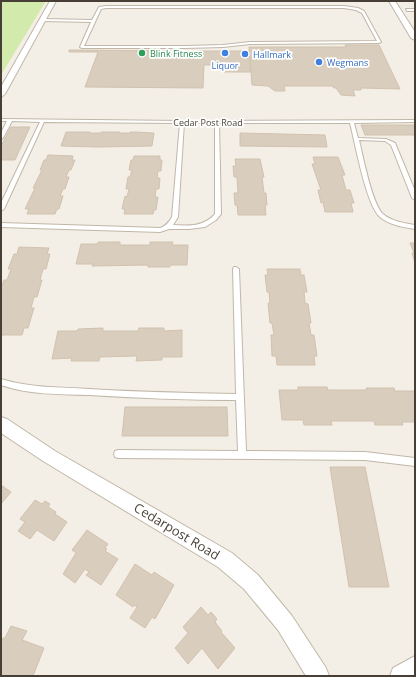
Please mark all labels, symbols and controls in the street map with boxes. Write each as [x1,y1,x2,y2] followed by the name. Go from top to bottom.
[150,47,202,60] place label: Blink Fitness
[137,48,147,58] marker: Blink Fitness
[220,48,230,58] marker: Liquor
[253,48,291,61] place label: Hallmark
[240,49,250,59] marker: Hallmark
[327,56,368,69] place label: Wegmans
[314,57,324,67] marker: Wegmans
[211,59,239,72] place label: Liquor
[173,116,243,129] street label: Cedar Post Road
[131,498,223,564] street label: Cedarpost Road

